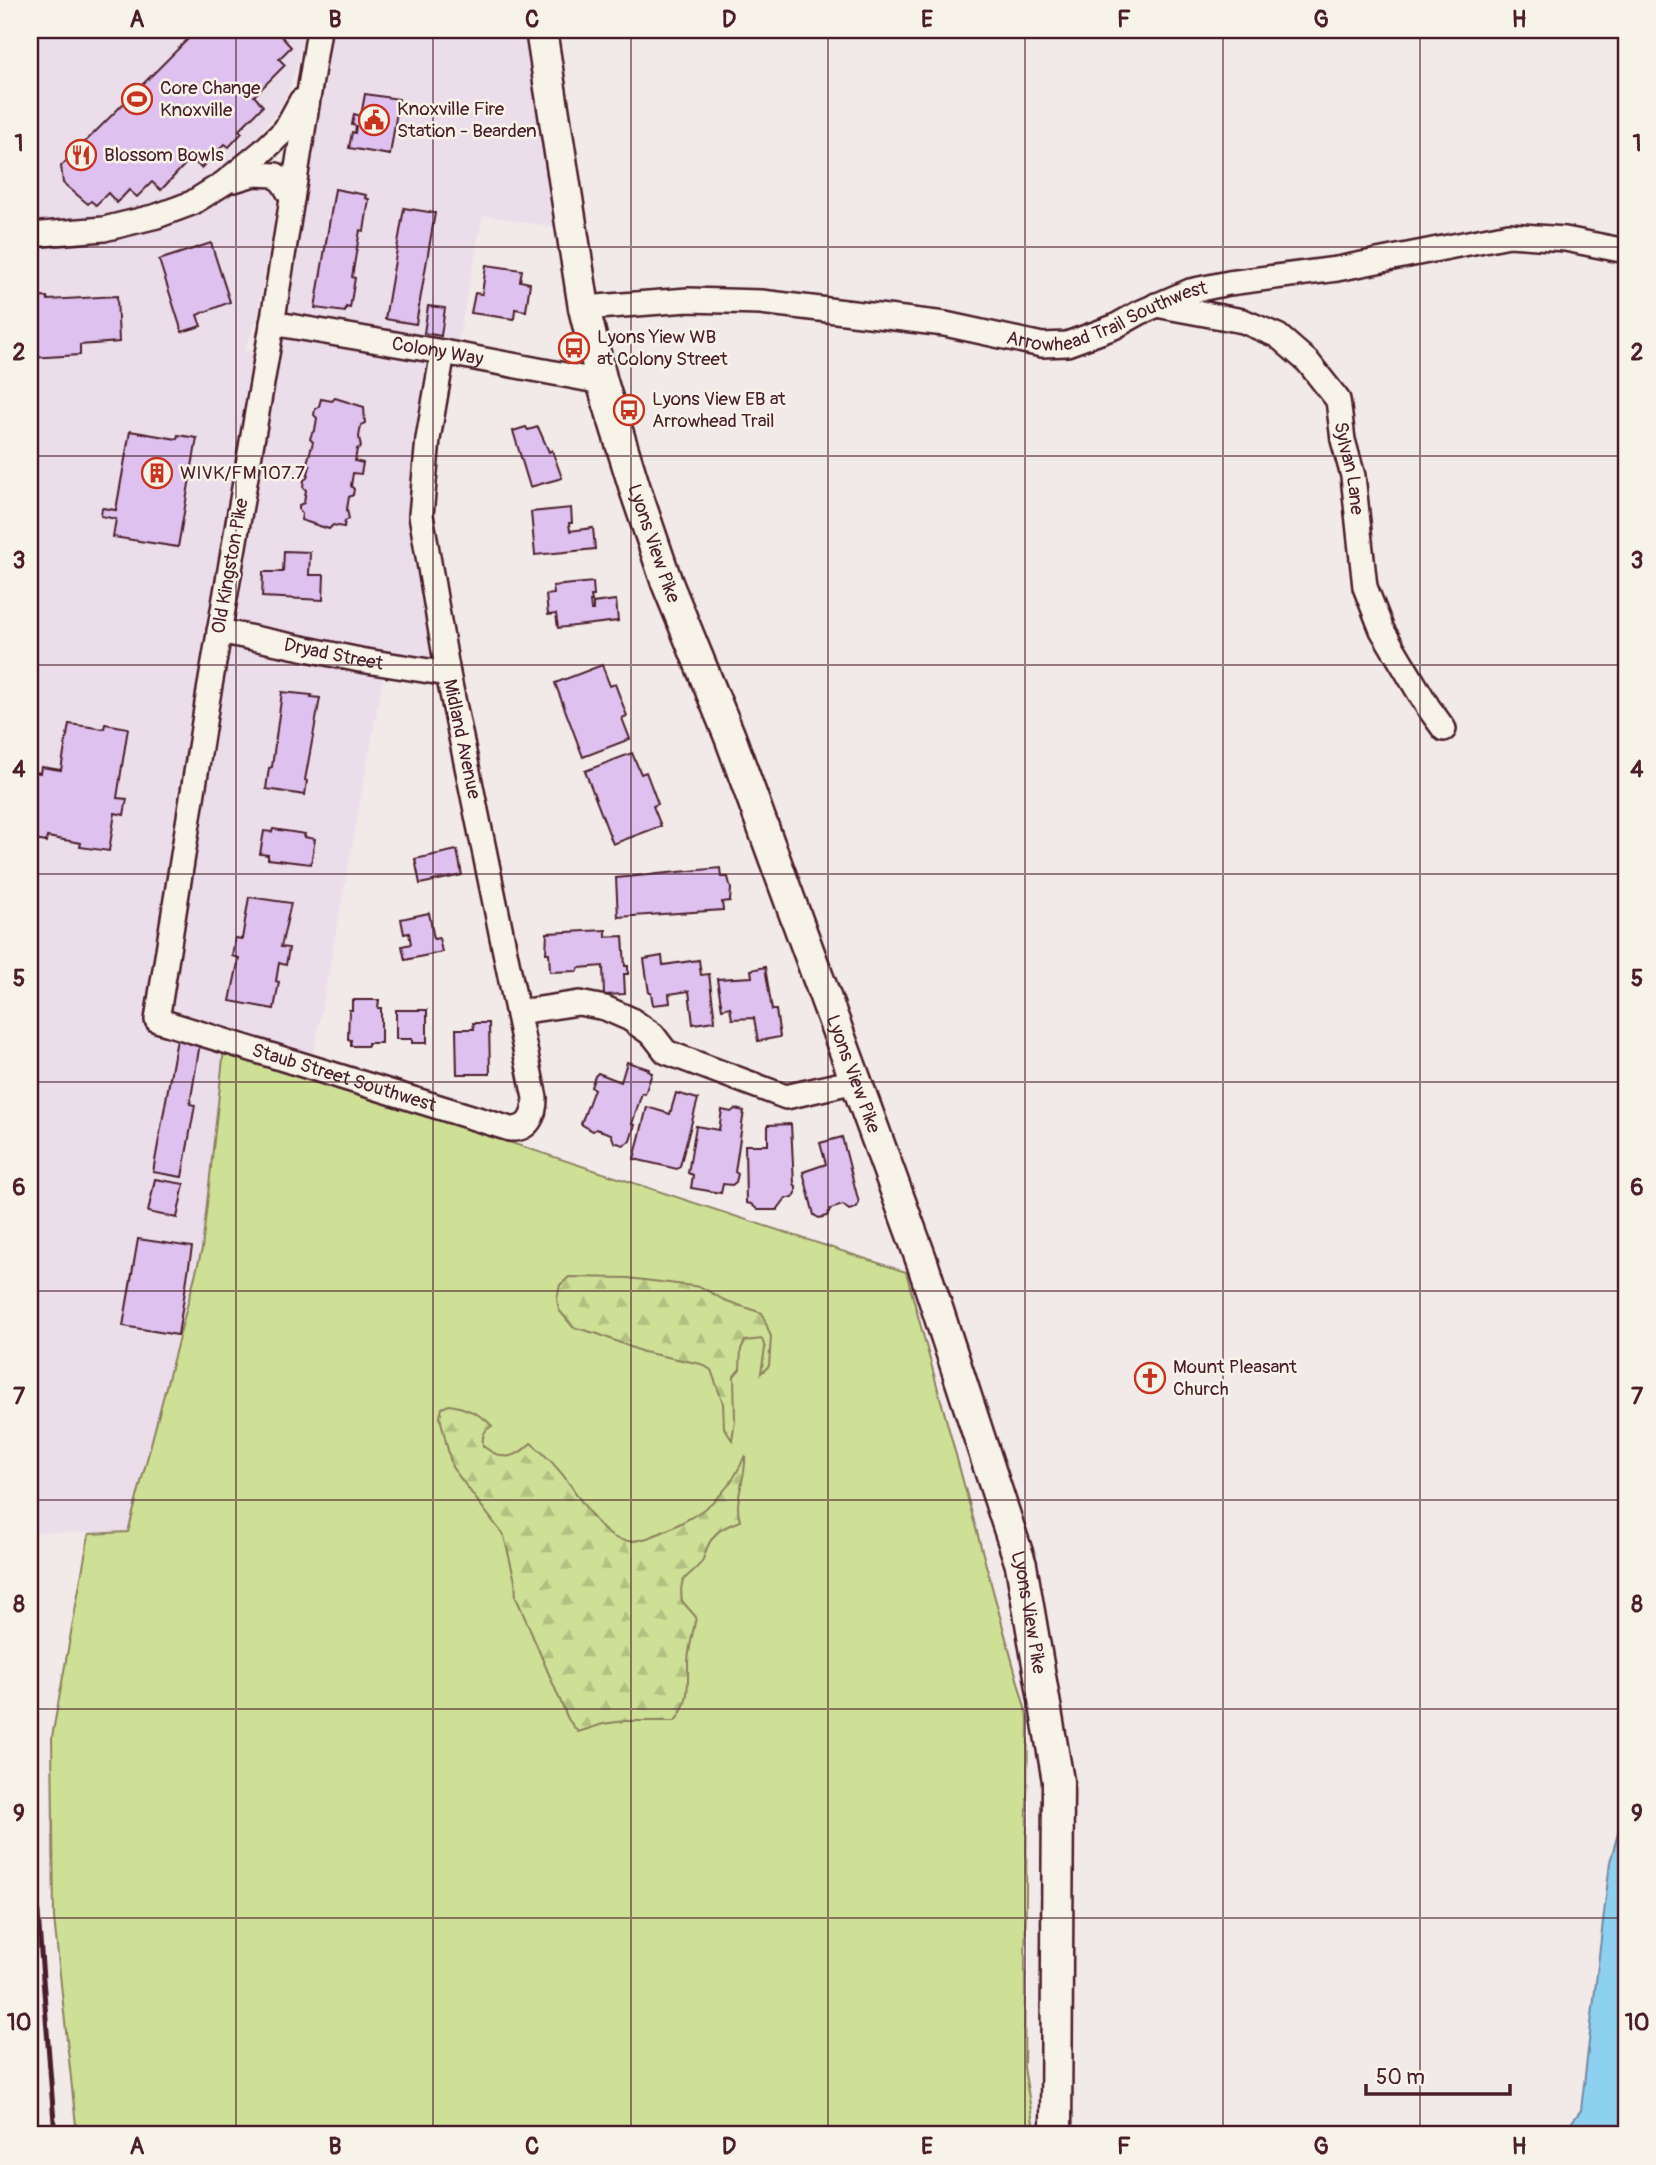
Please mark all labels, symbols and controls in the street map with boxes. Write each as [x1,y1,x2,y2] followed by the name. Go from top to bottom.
[130,5,145,34] text: A
[328,5,342,34] text: B
[525,5,539,34] text: C
[722,5,736,34] text: D
[921,5,933,34] text: E
[1117,5,1131,34] text: F
[1313,5,1329,34] text: G
[1512,5,1526,34] text: H
[160,76,261,122] place label: Core Change Knoxville
[120,82,154,116] sports icon: Core Change Knoxville
[397,97,537,143] place label: Knoxville Fire Station - Bearden
[357,103,391,137] public building icon: Knoxville Fire Station - Bearden
[15,129,24,158] text: 1
[1633,129,1642,158] text: 1
[64,138,98,172] restaurant icon: Blossom Bowls
[104,143,224,167] place label: Blossom Bowls
[1004,276,1210,357] street label: Arrowhead Trail Southwest
[597,325,728,371] place label: Lyons Yiew WB at Colony Street
[557,331,591,365] bus stop icon: Lyons Yiew WB at Colony Street
[390,332,485,371] street label: Colony Way
[13,338,26,367] text: 2
[1631,338,1644,367] text: 2
[652,387,786,433] place label: Lyons View EB at Arrowhead Trail
[612,393,646,427] bus stop icon: Lyons View EB at Arrowhead Trail
[1329,420,1369,517] street label: Sylvan Lane
[140,456,174,490] building icon: WIVK/FM 107.7
[180,461,305,485] place label: WIVK/FM 107.7
[622,481,686,607] street label: Lyons View Pike
[206,496,254,636] street label: Old Kingston Pike
[13,546,25,575] text: 3
[1631,546,1643,575] text: 3
[282,633,385,676] street label: Dryad Street
[438,677,487,802] street label: Midland Avenue
[12,755,26,784] text: 4
[1630,755,1644,784] text: 4
[13,964,25,993] text: 5
[1631,964,1643,993] text: 5
[821,1012,886,1137] street label: Lyons View Pike
[249,1038,440,1118] street label: Staub Street Southwest
[12,1173,26,1202] text: 6
[1630,1173,1644,1202] text: 6
[1173,1355,1297,1401] place label: Mount Pleasant Church
[1133,1361,1167,1395] church icon: Mount Pleasant Church
[13,1382,26,1411] text: 7
[1631,1382,1644,1411] text: 7
[1005,1548,1052,1676] street label: Lyons View Pike
[13,1590,25,1619] text: 8
[1631,1590,1643,1619] text: 8
[13,1799,25,1828] text: 9
[1631,1799,1643,1828] text: 9
[7,2008,31,2037] text: 10
[1625,2008,1649,2037] text: 10
[1366,2053,1509,2097] scale bar
[1376,2064,1425,2091] text: 50 m
[130,2132,145,2161] text: A
[328,2132,342,2161] text: B
[525,2132,539,2161] text: C
[722,2132,736,2161] text: D
[921,2132,933,2161] text: E
[1117,2132,1131,2161] text: F
[1313,2132,1329,2161] text: G
[1512,2132,1526,2161] text: H

